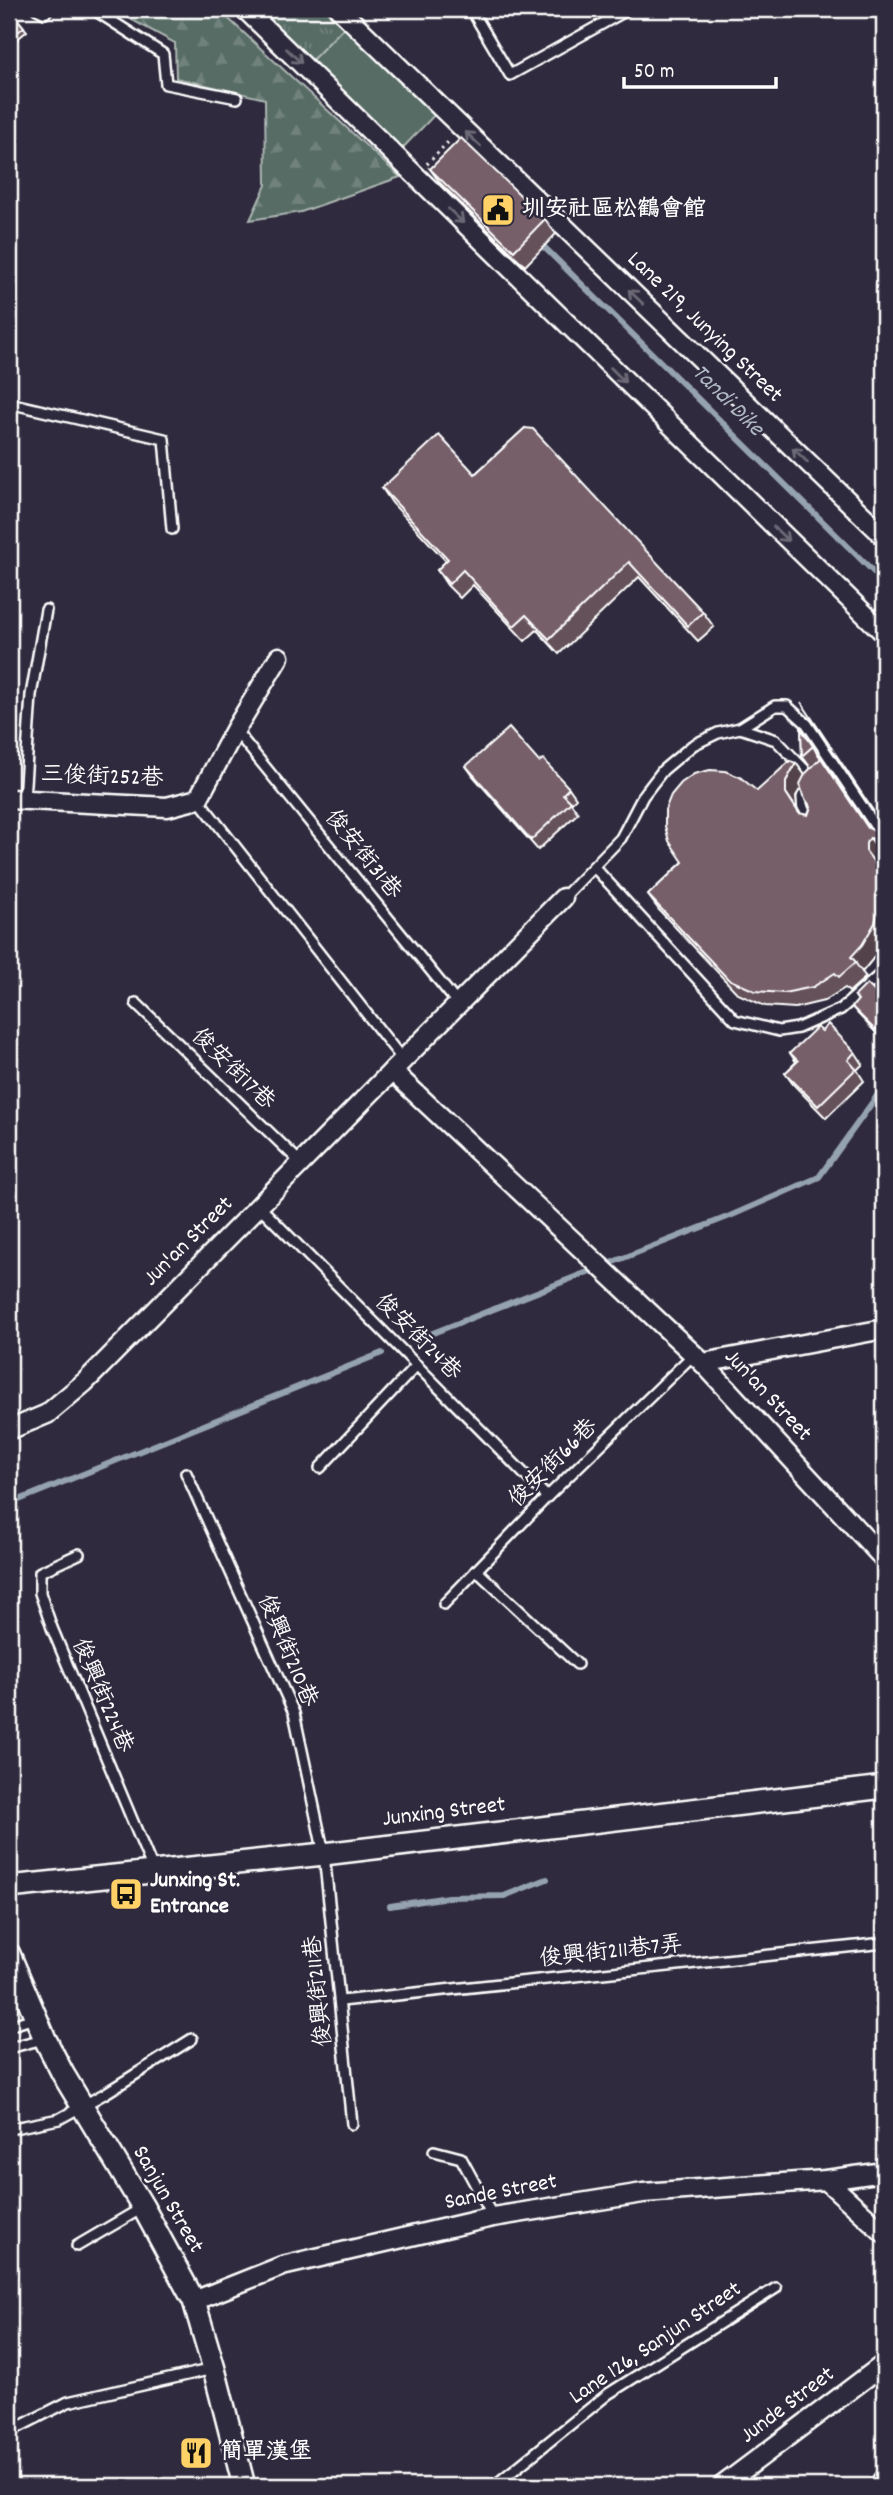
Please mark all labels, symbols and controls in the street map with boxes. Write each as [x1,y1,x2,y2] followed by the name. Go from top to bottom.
[624,46,776,90] scale bar
[285,48,302,65] one-way arrow
[634,58,674,88] text: 50 m
[464,130,481,147] one-way arrow
[479,191,517,229] public building icon: 圳安社區松鶴會館
[522,194,706,227] place label: 圳安社區松鶴會館
[447,207,464,224] one-way arrow
[619,245,789,411] street label: Lane 219, Junying Street
[628,289,645,306] one-way arrow
[683,357,772,446] water label: Tandi Dike
[610,367,627,384] one-way arrow
[792,446,809,463] one-way arrow
[773,525,790,542] one-way arrow
[40,759,165,797] street label: 三俊街252巷
[315,803,409,908] street label: 俊安街31巷
[182,1021,282,1119] street label: 俊安街17巷
[136,1189,242,1295] street label: Jun'an Street
[366,1287,469,1390] street label: 俊安街24巷
[715,1342,819,1450] street label: Jun'an Street
[502,1411,607,1516] street label: 俊安街66巷
[247,1589,325,1713] street label: 俊興街210巷
[62,1634,140,1759] street label: 俊興街224巷
[381,1789,507,1837] street label: Junxing Street
[150,1865,240,1924] place label: Junxing St. Entrance
[107,1875,145,1913] bus stop icon: Junxing St. Entrance
[538,1929,684,1977] street label: 俊興街211巷7弄
[298,1933,342,2048] street label: 俊興街211巷
[123,2140,211,2260] street label: Sanjun Street
[442,2166,560,2220] street label: Sande Street
[563,2274,749,2414] street label: Lane 126, Sanjun Street
[734,2359,842,2453] street label: Junde Street
[177,2434,215,2472] restaurant icon: 簡單漢堡
[220,2437,312,2470] place label: 簡單漢堡

